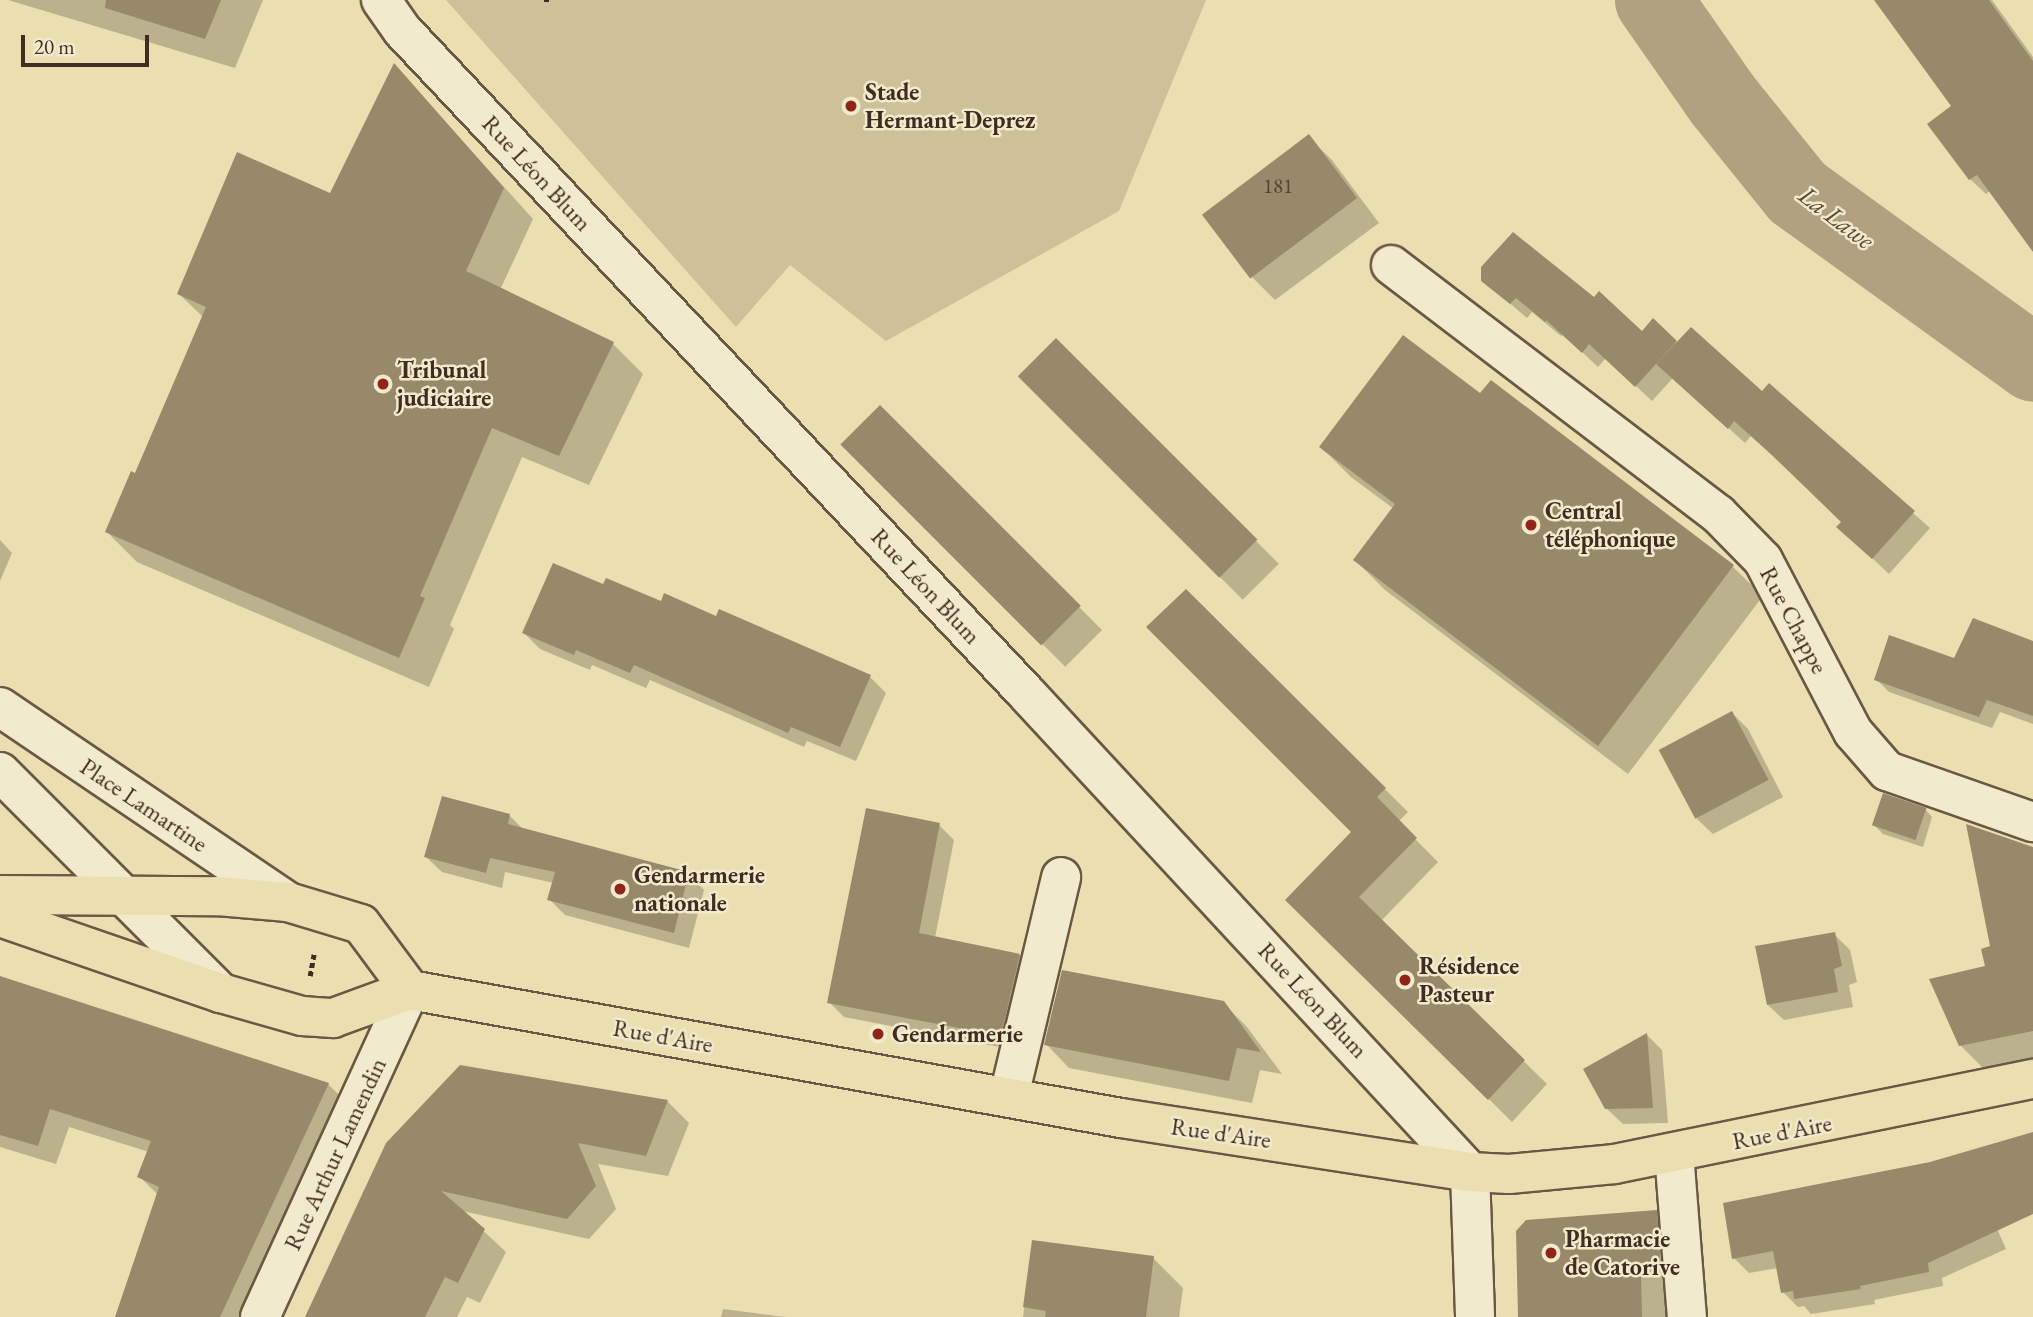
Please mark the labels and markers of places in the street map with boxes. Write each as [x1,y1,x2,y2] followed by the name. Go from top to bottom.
[865,78,1036,134] place label: Stade Hermant-Deprez
[843,98,859,114] marker: Stade Hermant-Deprez
[397,356,491,412] place label: Tribunal judiciaire
[375,376,391,392] marker: Tribunal judiciaire
[1545,497,1676,553] place label: Central téléphonique
[1523,517,1539,533] marker: Central téléphonique
[634,861,765,917] place label: Gendarmerie nationale
[612,881,628,897] marker: Gendarmerie nationale
[1419,952,1519,1008] place label: Résidence Pasteur
[1397,972,1413,988] marker: Résidence Pasteur
[892,1020,1023,1048] place label: Gendarmerie
[870,1026,886,1042] marker: Gendarmerie
[1565,1225,1680,1281] place label: Pharmacie de Catorive
[1543,1245,1559,1261] marker: Pharmacie de Catorive

